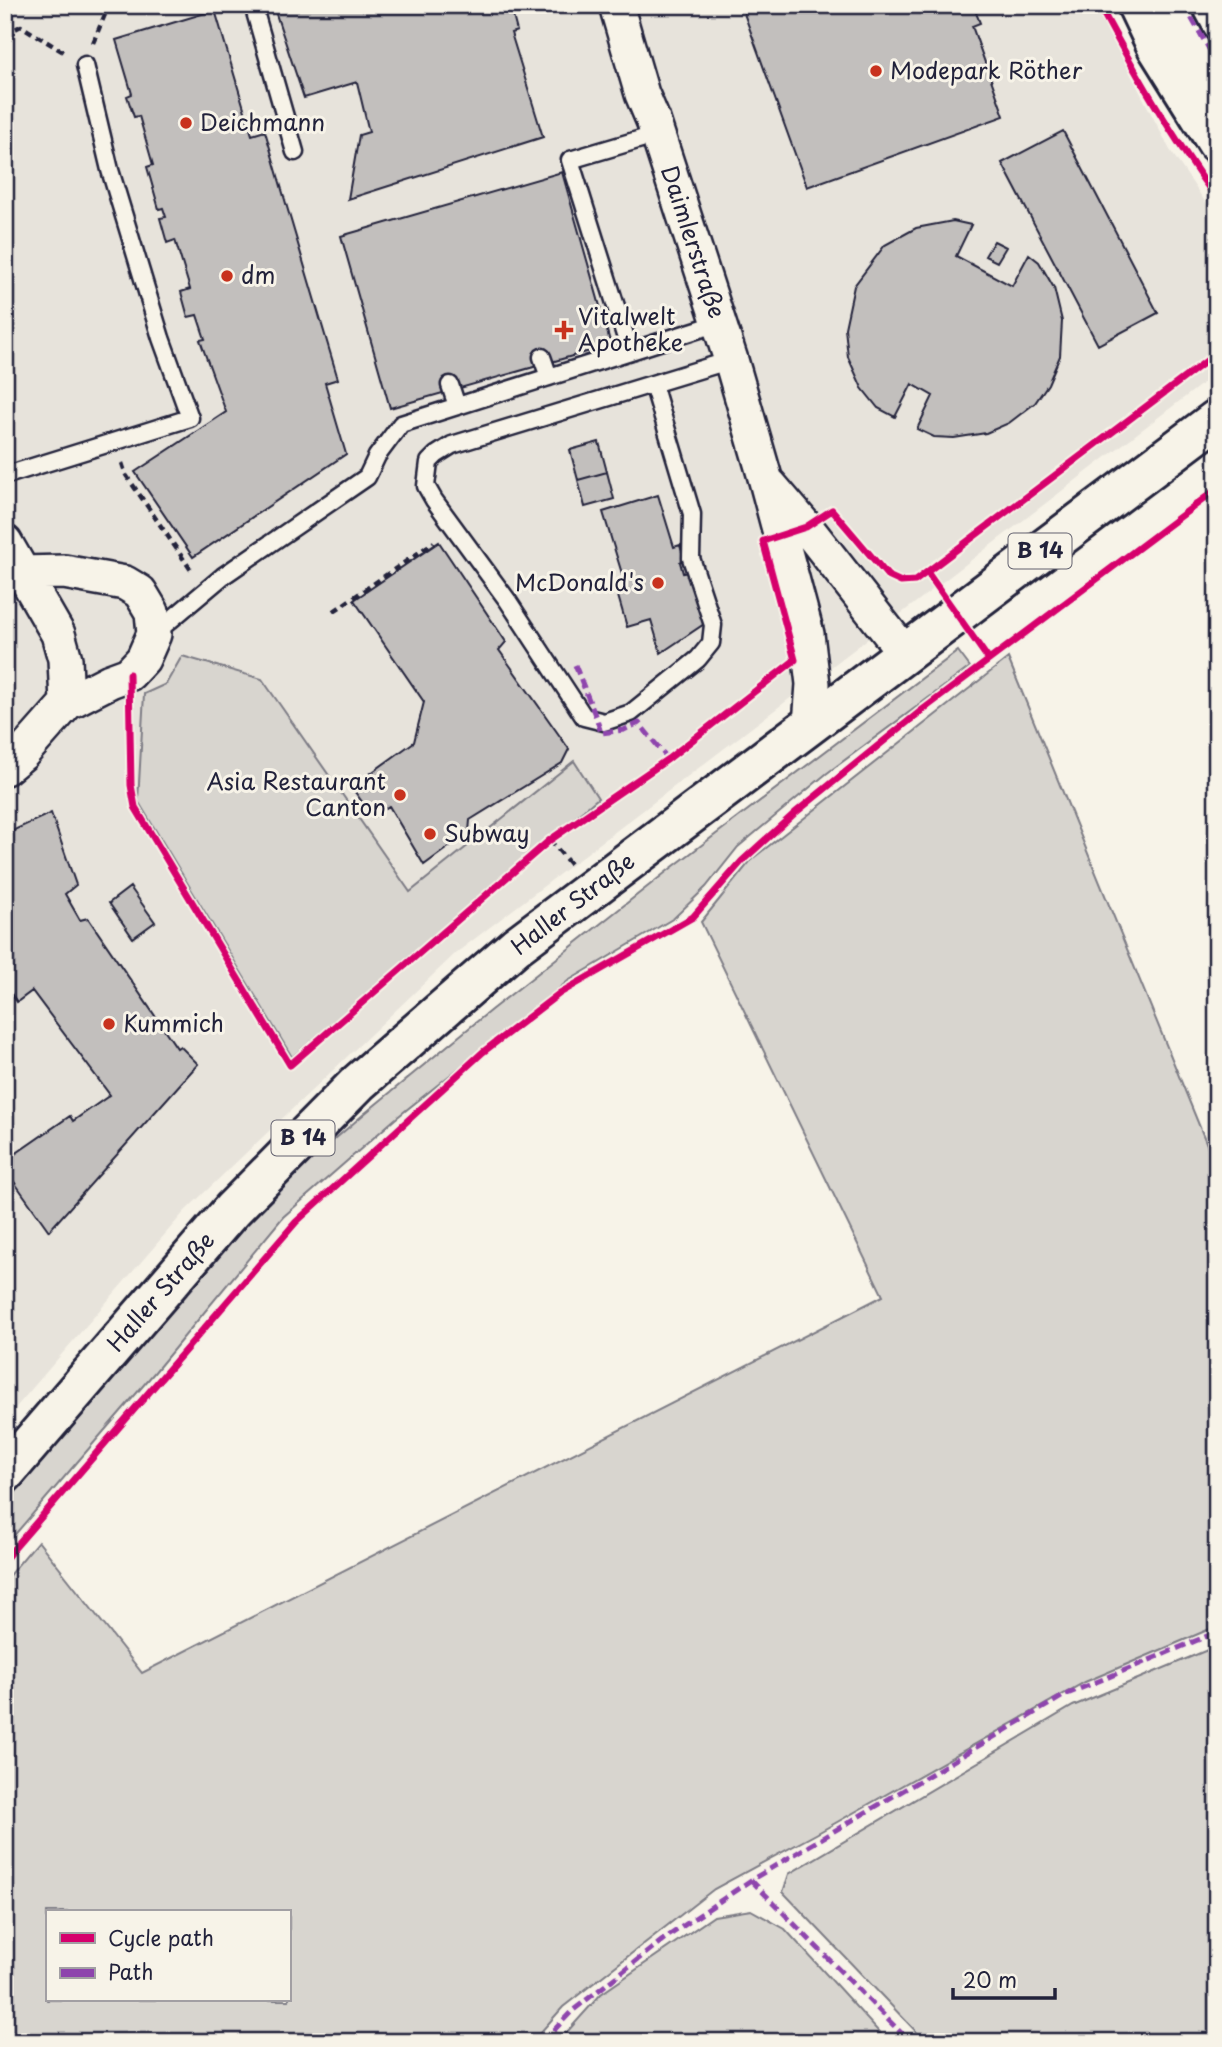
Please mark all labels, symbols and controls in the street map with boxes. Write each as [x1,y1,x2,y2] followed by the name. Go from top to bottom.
[890,52,1082,87] place label: Modepark Röther
[868,63,884,79] marker: Modepark Röther
[200,104,325,139] place label: Deichmann
[178,115,194,131] marker: Deichmann
[653,161,736,322] street label: Daimlerstraße
[241,257,275,292] place label: dm
[219,268,235,284] marker: dm
[578,298,683,359] place label: Vitalwelt Apotheke
[556,322,572,338] marker: Vitalwelt Apotheke
[1009,534,1072,568] road number: B 14
[515,564,644,599] place label: McDonald's
[650,575,666,591] marker: McDonald's
[207,763,386,824] place label: Asia Restaurant Canton
[392,787,408,803] marker: Asia Restaurant Canton
[444,815,529,850] place label: Subway
[422,826,438,842] marker: Subway
[503,843,642,963] street label: Haller Straße
[123,1005,224,1040] place label: Kummich
[101,1016,117,1032] marker: Kummich
[272,1120,334,1156] road number: B 14
[98,1223,222,1359] street label: Haller Straße
[46,1910,290,2002] legend
[108,1921,214,1953] text: Cycle path
[108,1955,153,1987] text: Path
[953,1956,1054,2000] scale bar
[963,1963,1017,1995] text: 20 m

